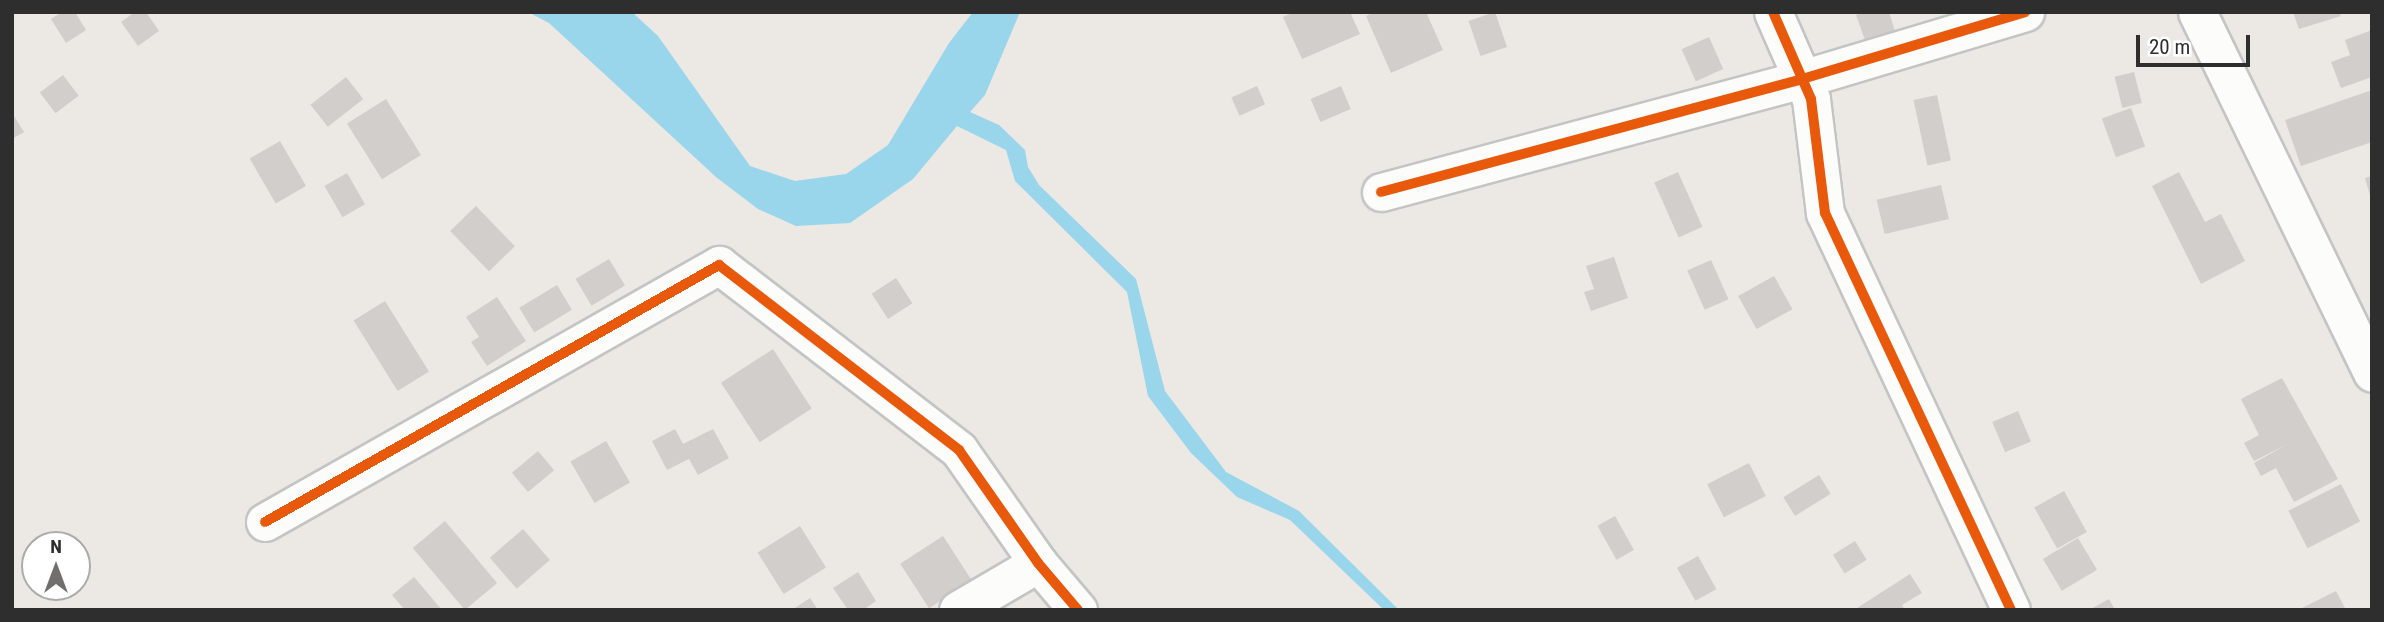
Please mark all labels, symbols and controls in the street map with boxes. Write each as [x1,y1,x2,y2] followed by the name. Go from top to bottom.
[2139,21,2253,65] scale bar
[2149,35,2190,59] text: 20 m
[21,531,91,601] north arrow
[50,535,62,558] text: N

